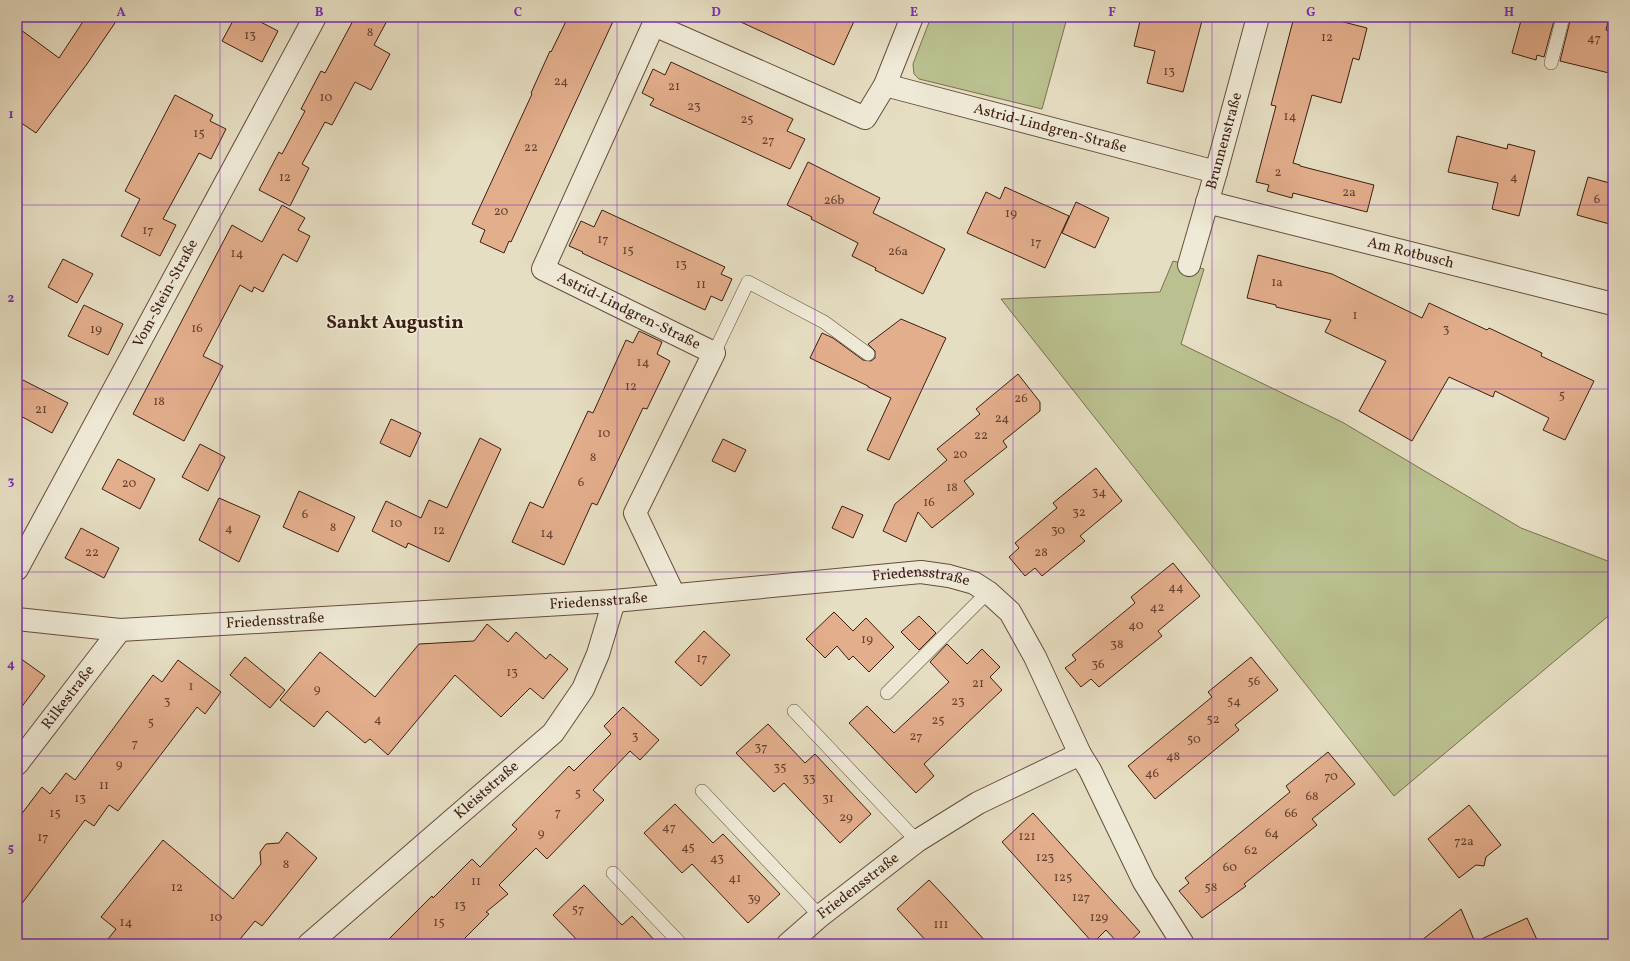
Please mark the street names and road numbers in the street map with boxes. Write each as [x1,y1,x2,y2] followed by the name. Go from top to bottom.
[1201,90,1248,192] street label: Brunnenstraße
[971,98,1129,159] street label: Astrid-Lindgren-Straße
[1365,232,1456,274] street label: Am Rotbusch
[128,236,203,351] street label: Vom-Stein-Straße
[553,267,704,355] street label: Astrid-Lindgren-Straße
[871,561,972,592] street label: Friedensstraße
[549,587,649,615] street label: Friedensstraße
[225,608,325,634] street label: Friedensstraße
[37,661,100,734] street label: Rilkestraße
[450,756,524,824] street label: Kleiststraße
[813,848,904,925] street label: Friedensstraße

